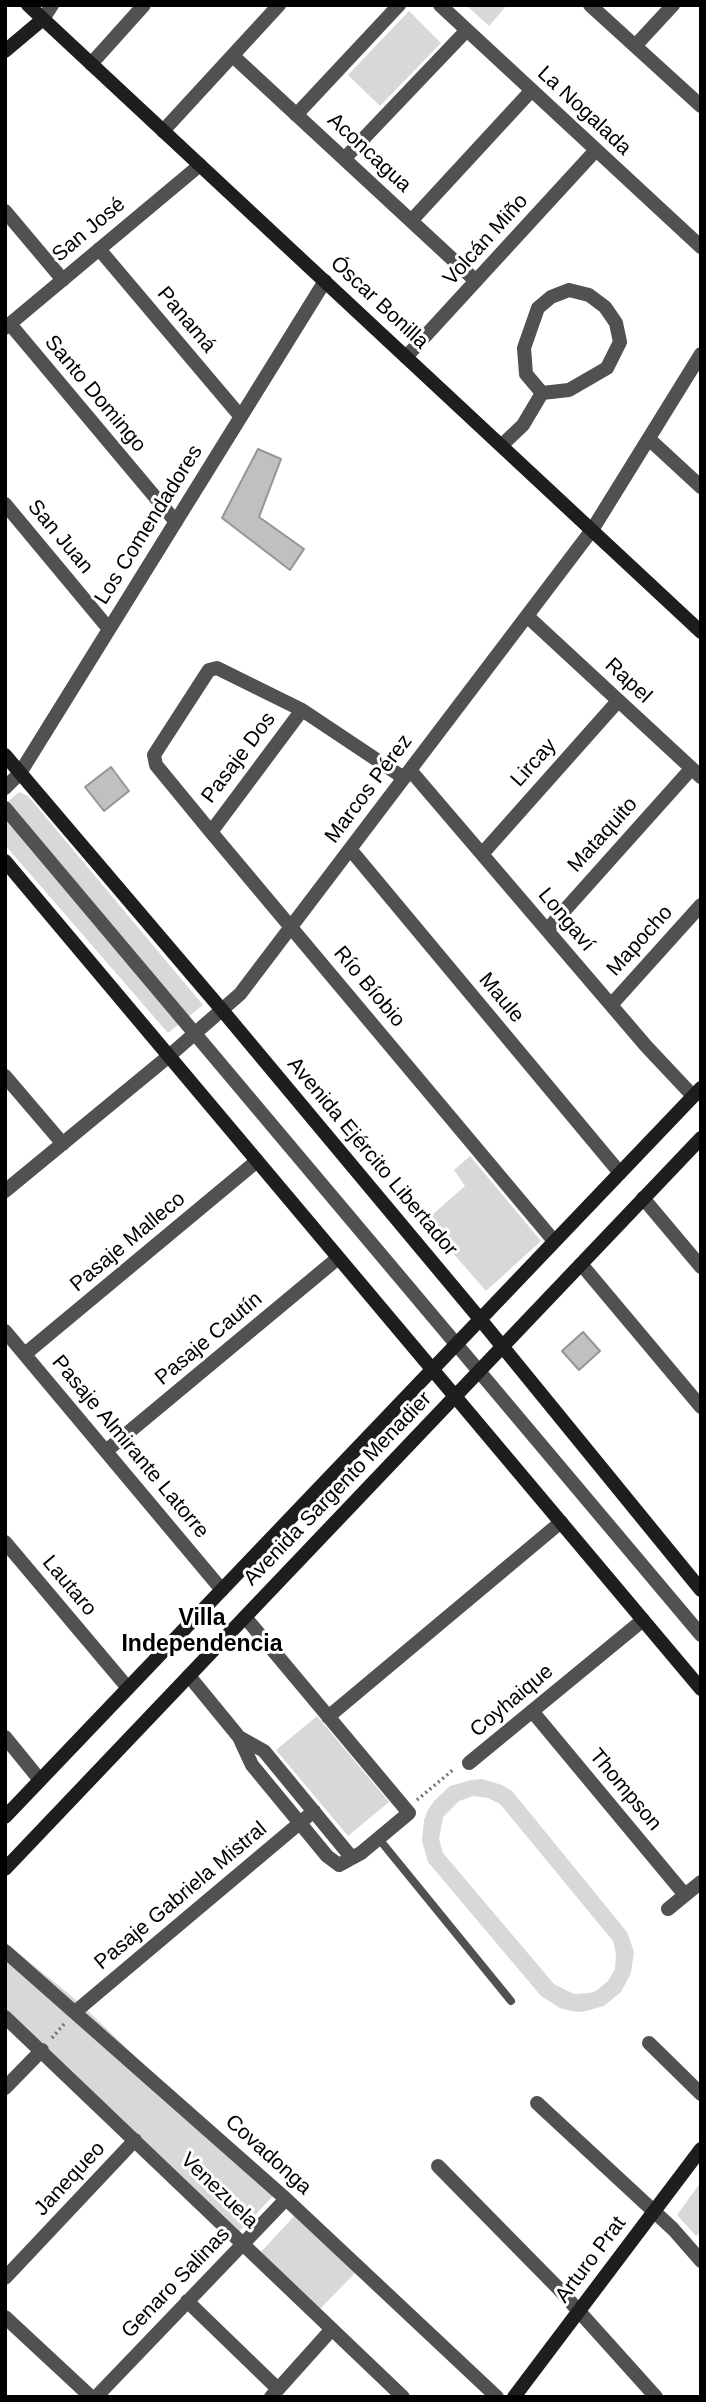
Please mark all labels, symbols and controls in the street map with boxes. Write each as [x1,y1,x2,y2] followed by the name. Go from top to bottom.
[532,61,636,161] street label: La Nogalada
[322,108,416,198] street label: Aconcagua
[438,189,534,291] street label: Volcán Miño
[47,192,131,268] street label: San José
[325,251,433,355] street label: Óscar Bonilla
[151,282,221,358] street label: Panamá
[39,330,151,458] street label: Santo Domingo
[90,441,208,609] street label: Los Comendadores
[22,495,98,579] street label: San Juan
[599,653,657,709] street label: Rapel
[197,708,281,808] street label: Pasaje Dos
[320,730,418,848] street label: Marcos Pérez
[506,734,562,792] street label: Lircay
[563,792,643,878] street label: Mataquito
[532,883,600,957] street label: Longaví
[602,900,678,982] street label: Mapocho
[328,941,410,1033] street label: Río Bíobio
[473,968,529,1028] street label: Maule
[281,1052,463,1262] street label: Avenida Ejército Libertador
[65,1187,191,1297] street label: Pasaje Malleco
[150,1287,268,1391] street label: Pasaje Cautín
[46,1350,214,1544] street label: Pasaje Almirante Latorre
[239,1387,437,1591] street label: Avenida Sargento Menadier
[36,1551,102,1621] street label: Lautaro
[121,1605,283,1659] district label: Villa Independencia
[465,1659,559,1743] street label: Coyhaique
[583,1744,667,1836] street label: Thompson
[90,1817,272,1975] street label: Pasaje Gabriela Mistral
[220,2110,316,2200] street label: Covadonga
[29,2137,111,2221] street label: Janequeo
[175,2148,263,2234] street label: Venezuela
[550,2212,632,2308] street label: Arturo Prat
[117,2222,235,2344] street label: Genaro Salinas

